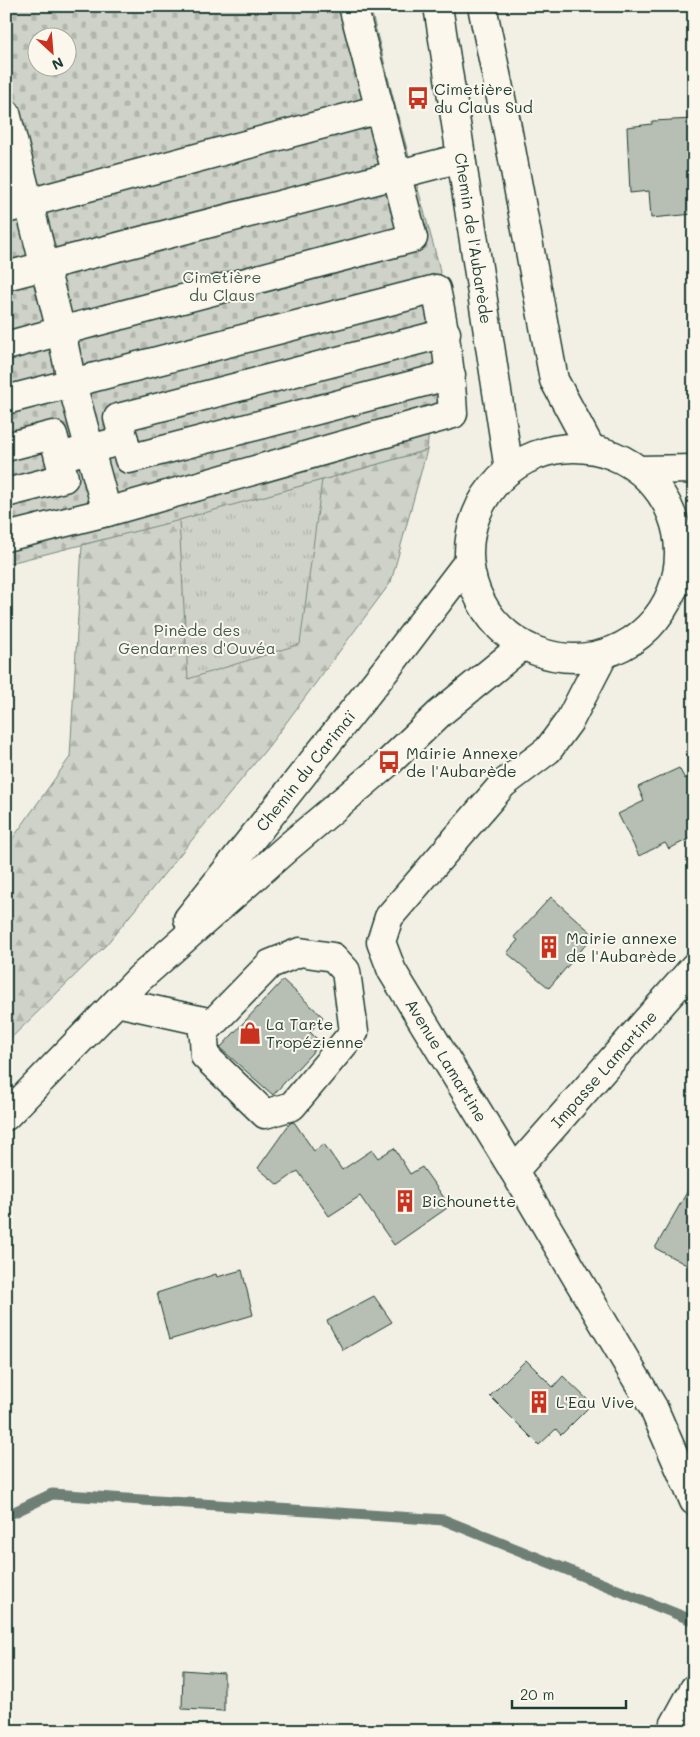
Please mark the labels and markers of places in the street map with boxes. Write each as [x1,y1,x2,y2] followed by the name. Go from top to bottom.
[434,78,533,117] place label: Cimetière du Claus Sud
[405,85,431,111] bus stop icon: Cimetière du Claus Sud
[406,742,518,781] place label: Mairie Annexe de l'Aubarède
[376,749,402,775] bus stop icon: Mairie Annexe de l'Aubarède
[566,927,677,966] place label: Mairie annexe de l'Aubarède
[536,934,562,960] building icon: Mairie annexe de l'Aubarède
[266,1013,364,1052] place label: La Tarte Tropézienne
[237,1020,263,1046] shop icon: La Tarte Tropézienne
[392,1188,418,1214] building icon: Bichounette
[422,1190,516,1211] place label: Bichounette
[526,1389,552,1415] building icon: L'Eau Vive
[556,1391,635,1412] place label: L'Eau Vive

